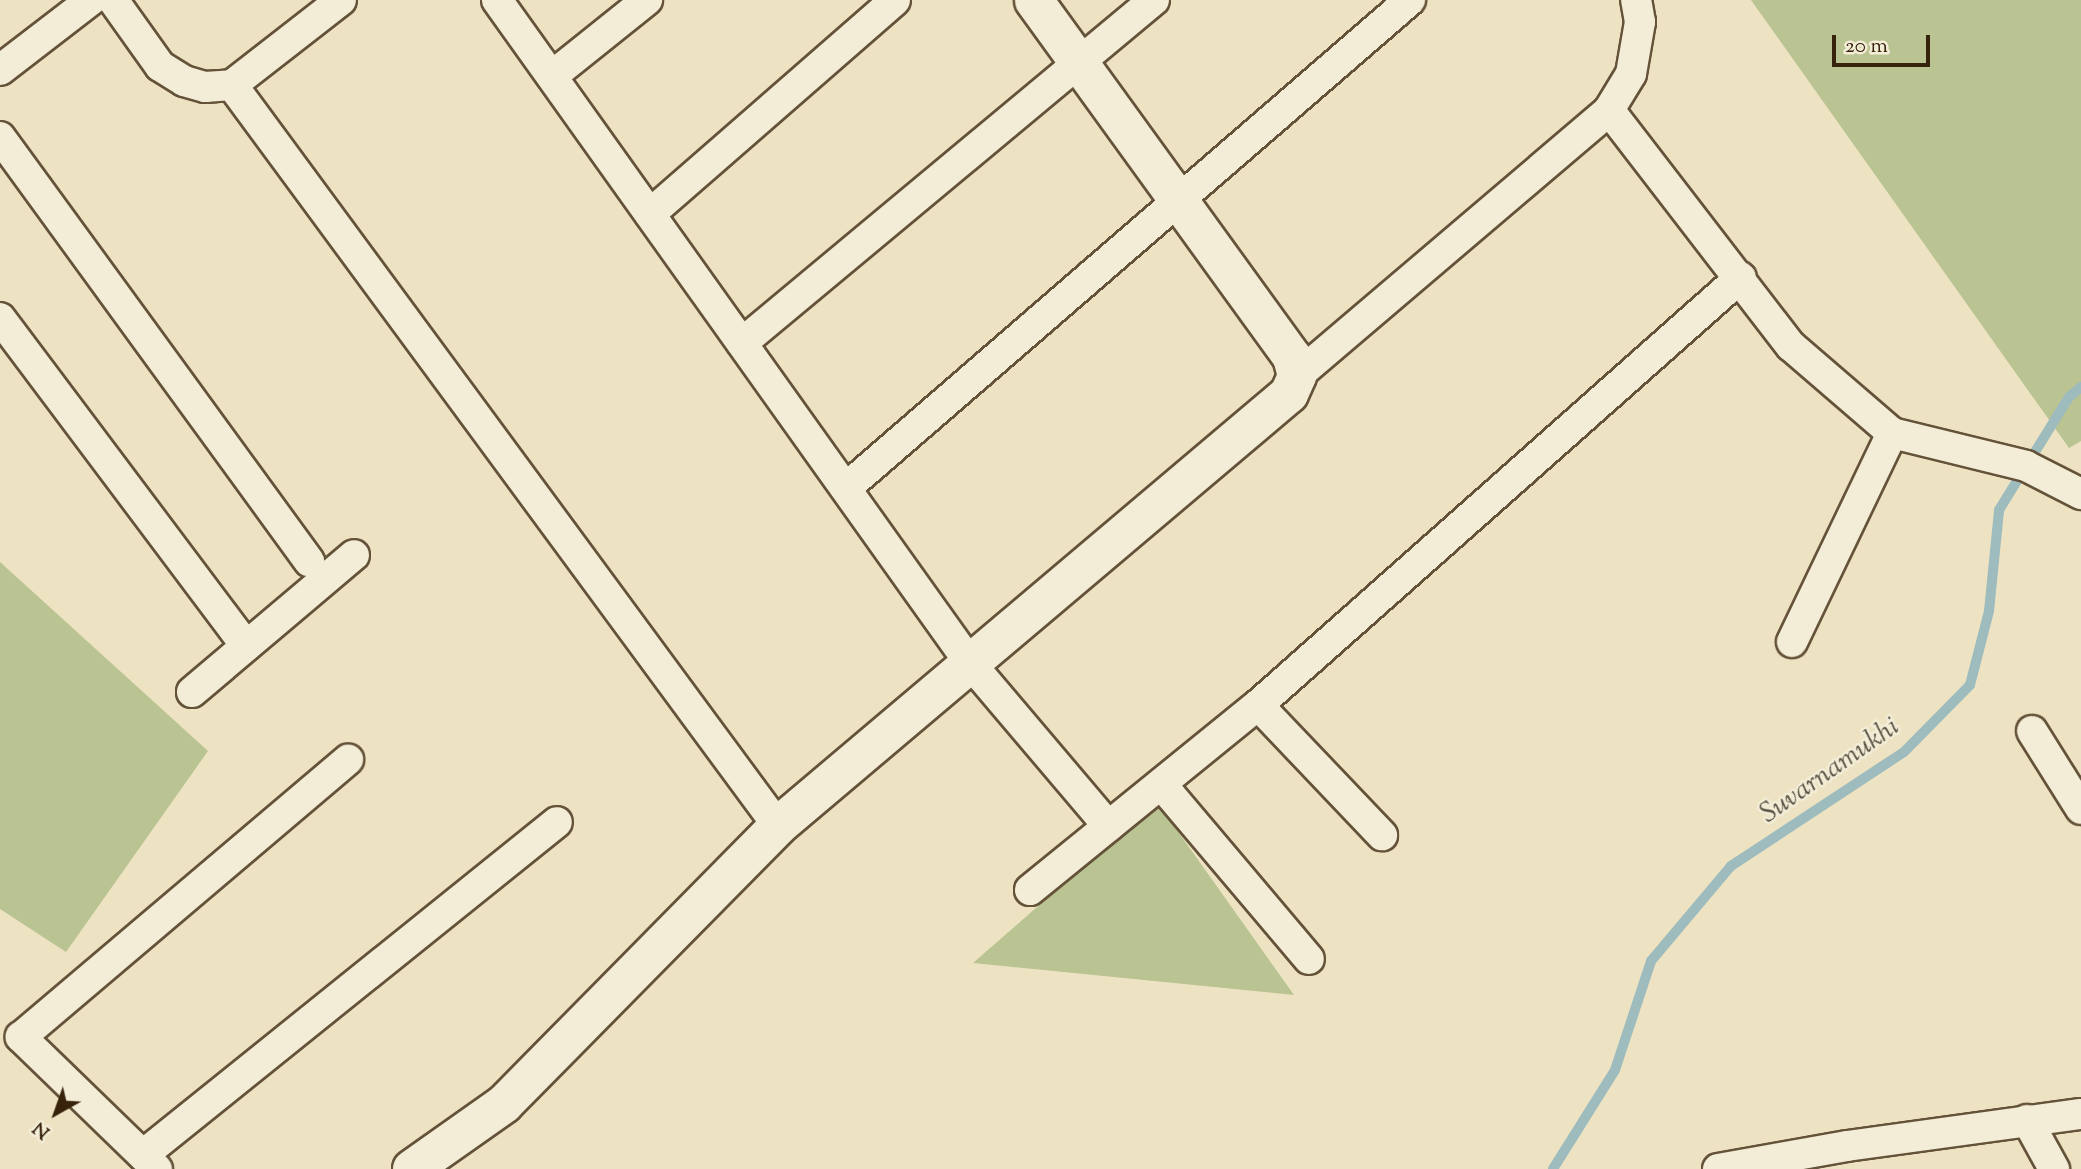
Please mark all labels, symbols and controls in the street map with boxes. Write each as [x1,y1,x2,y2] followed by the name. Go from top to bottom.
[1836,21,1934,65] scale bar
[1845,32,1888,62] text: 20 m
[1754,711,1906,831] water label: Suvarnamukhi
[21,1078,91,1148] north arrow
[28,1114,57,1145] text: N

